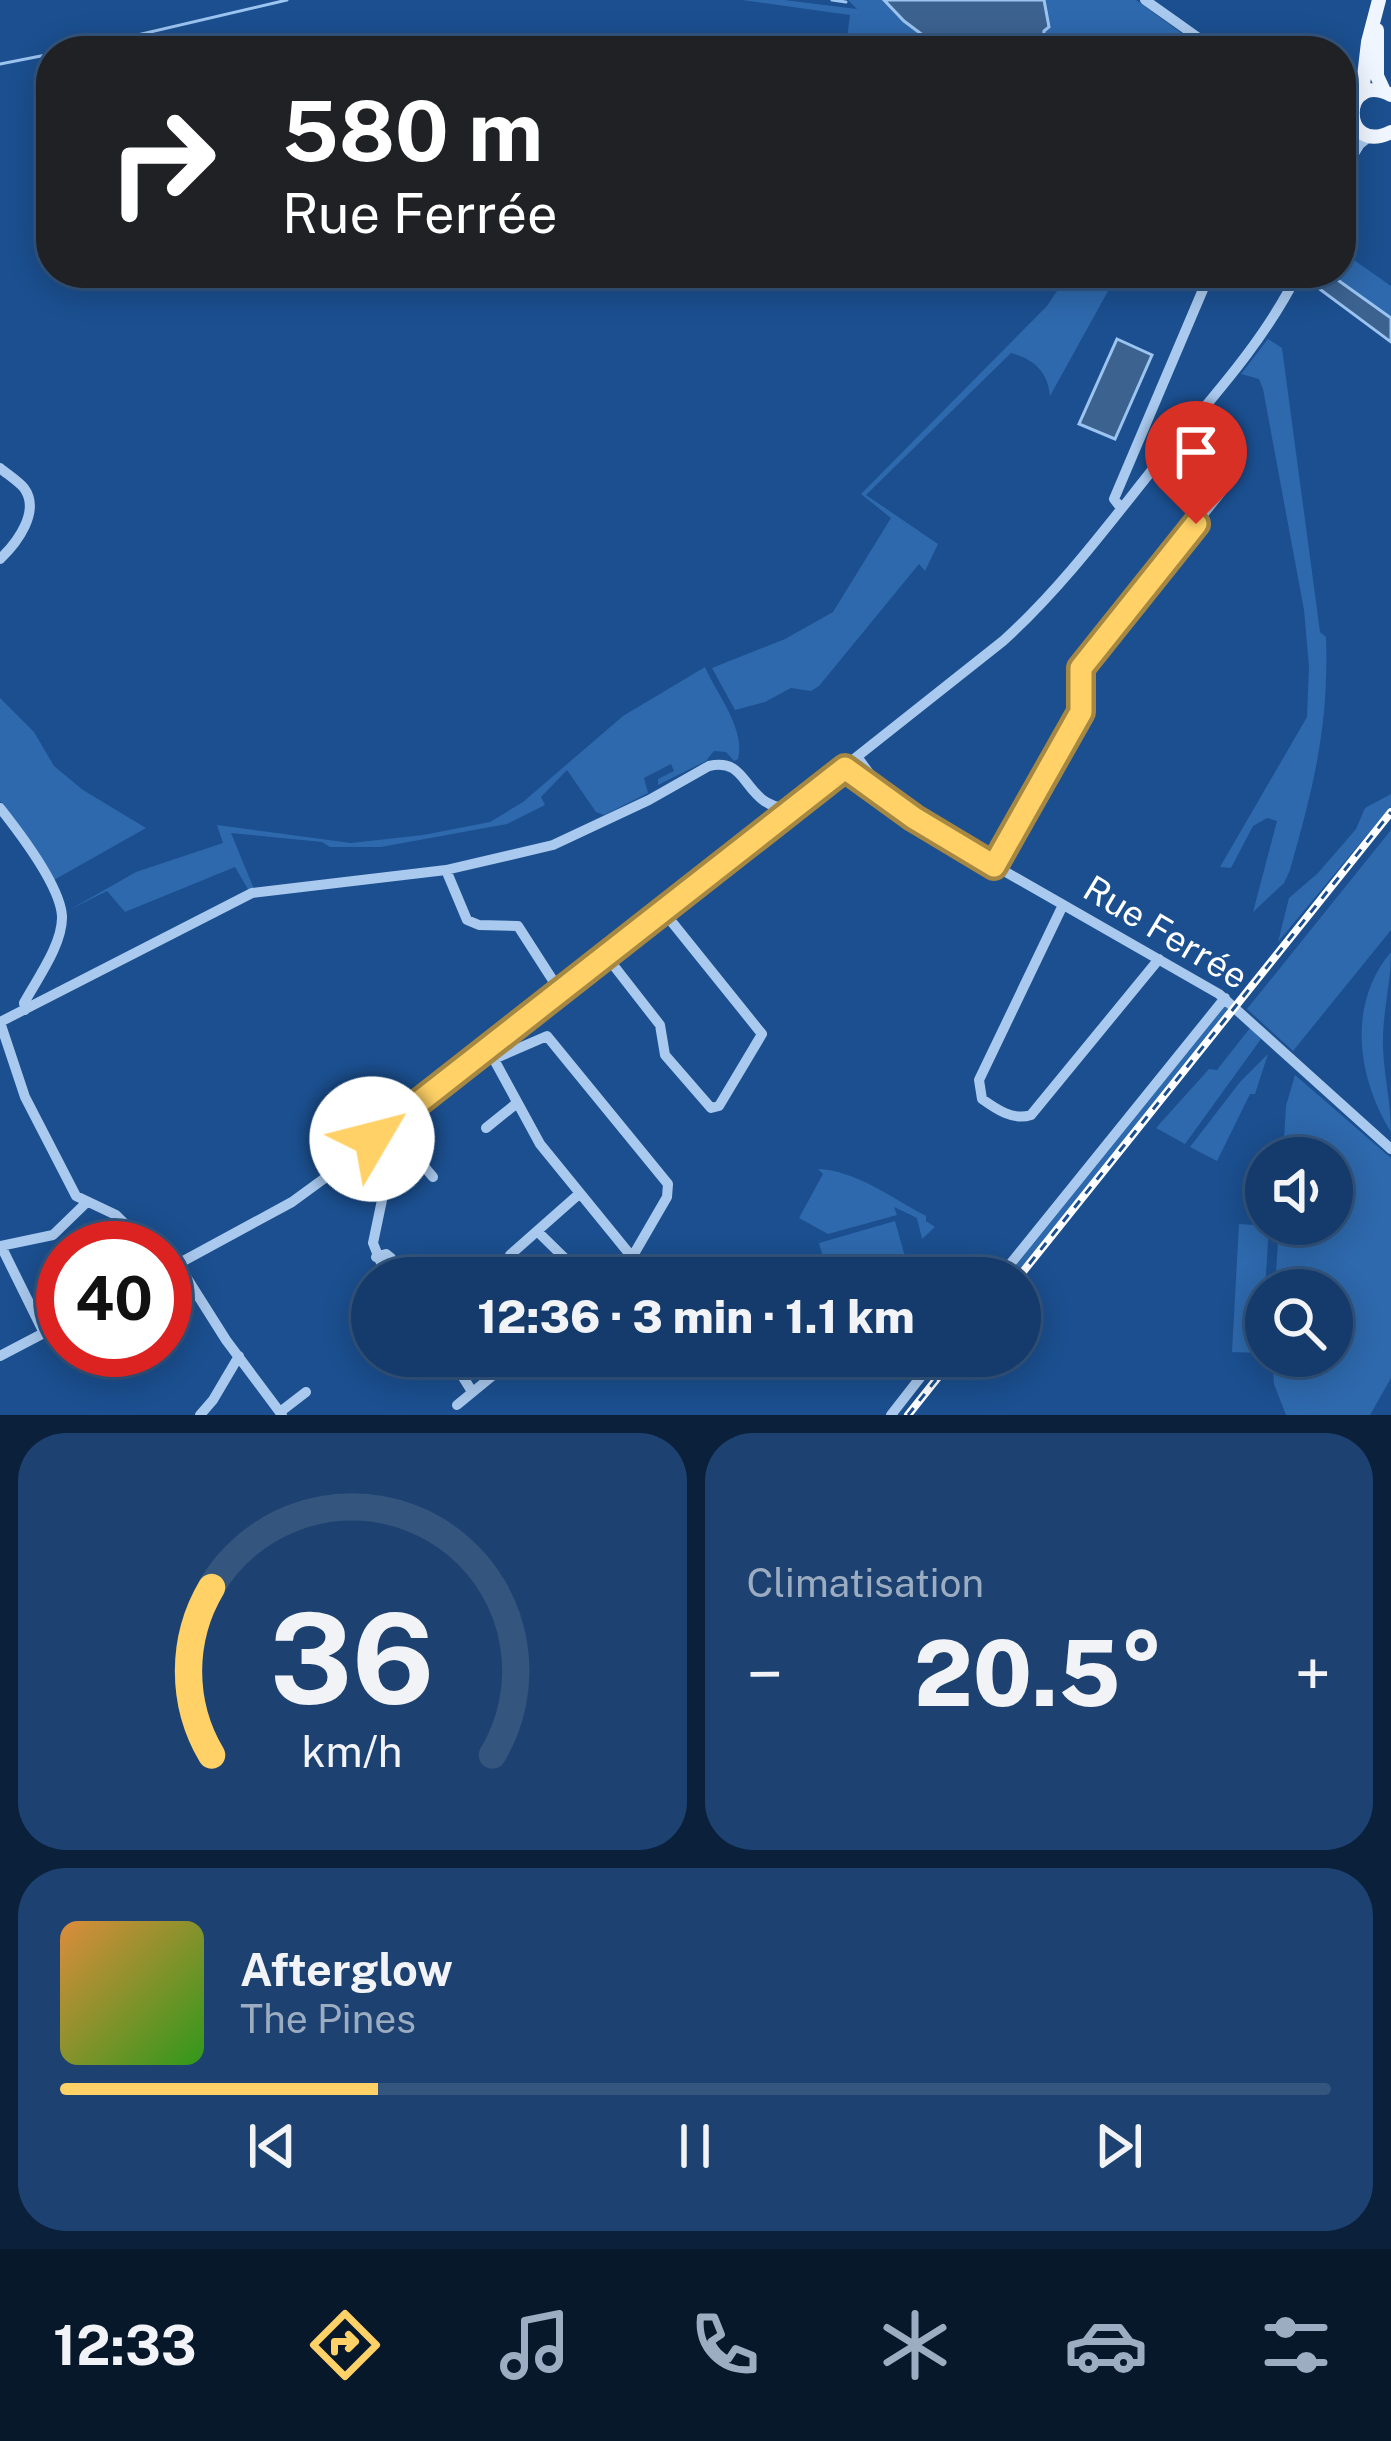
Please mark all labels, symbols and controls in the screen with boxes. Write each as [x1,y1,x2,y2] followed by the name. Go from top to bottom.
[282,81,543,180] text: 580 m
[84,84,240,240] icon: right
[282,182,558,245] text: Rue Ferrée
[1145,401,1247,524] pin
[1163,419,1229,485] icon: arrive
[1076,867,1256,997] street label: Rue Ferrée
[309,1076,435,1202] position arrow
[1245,1137,1353,1377] map controls
[1245,1137,1353,1245] button: sound
[36,1221,192,1377] speed limit sign: 40
[1245,1269,1353,1377] button: search
[477,1290,915,1343] text: 12:36 · 3 min · 1.1 km
[747,1560,984,1606] text: Climatisation
[270,1585,435,1732] text: 36
[914,1620,1163,1726] text: 20.5°
[747,1635,783,1713] text: −
[1294,1635,1331,1713] text: +
[302,1725,403,1776] text: km/h
[240,1943,453,1996] text: Afterglow
[240,1996,416,2042] text: The Pines
[239,2113,305,2179] icon: previous
[662,2113,728,2179] icon: pause
[1086,2113,1152,2179] icon: next
[303,2303,387,2387] icon: directions
[493,2303,577,2387] icon: music
[683,2303,767,2387] icon: phone
[873,2303,957,2387] icon: climate
[1064,2303,1148,2387] icon: car
[1254,2303,1338,2387] icon: filters
[53,2314,197,2377] text: 12:33

